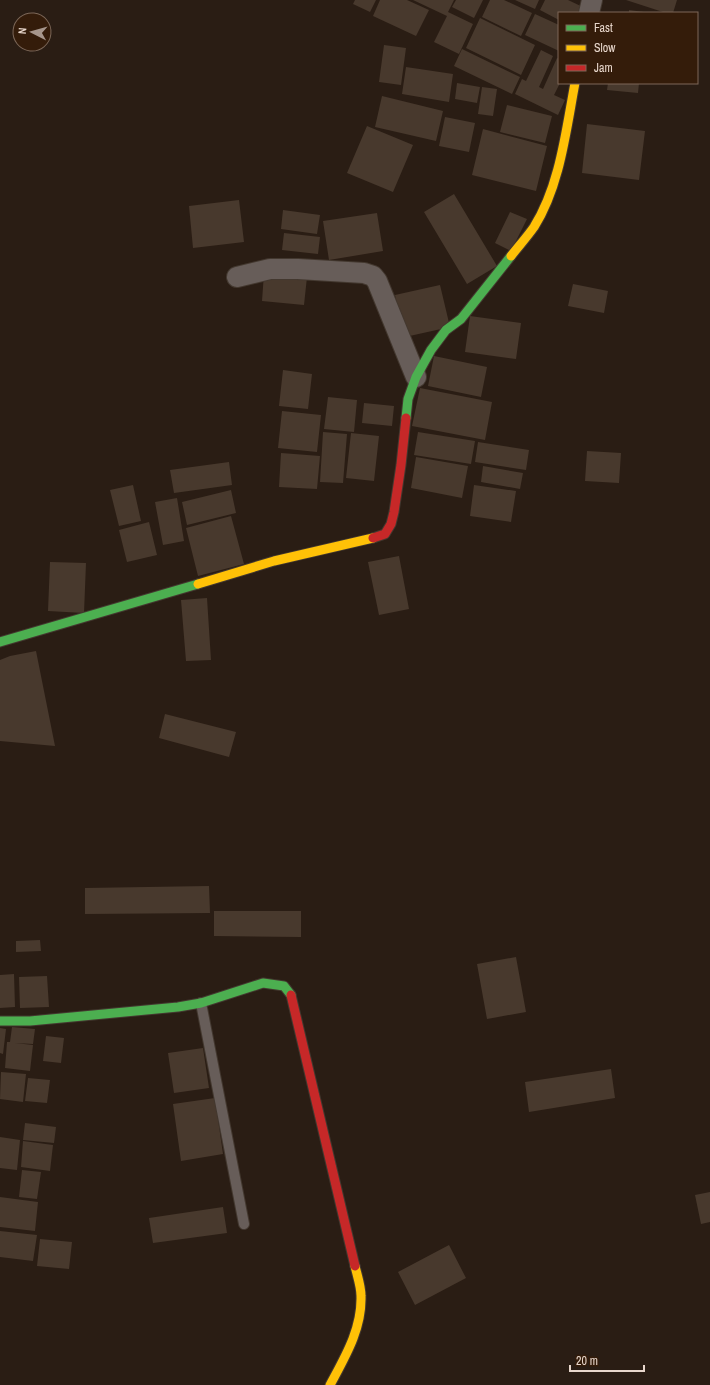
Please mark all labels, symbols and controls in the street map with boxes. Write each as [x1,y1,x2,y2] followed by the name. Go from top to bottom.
[12,12,52,52] north arrow
[558,12,698,84] legend
[594,20,613,36] text: Fast
[15,27,29,35] text: N
[594,40,616,56] text: Slow
[594,60,613,76] text: Jam
[570,1347,644,1373] scale bar
[576,1353,598,1369] text: 20 m

